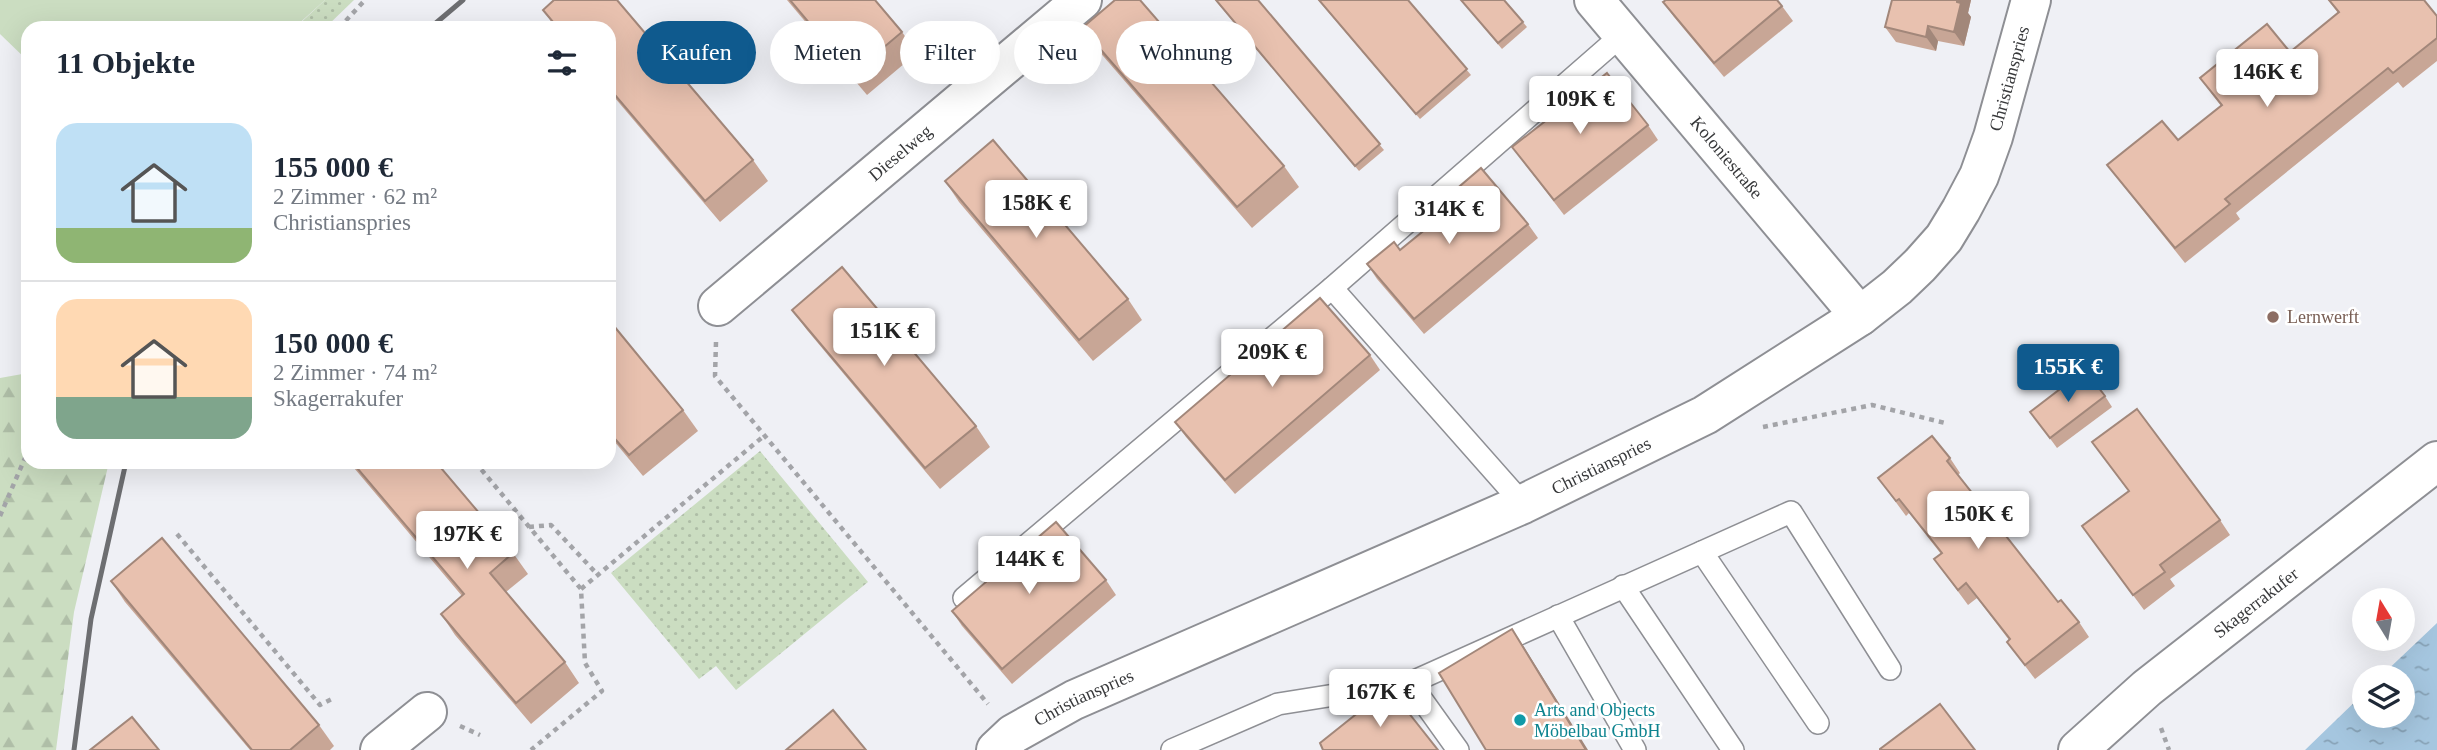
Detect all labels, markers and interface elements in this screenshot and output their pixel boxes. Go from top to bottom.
chip: Kaufen [637,21,756,84]
chip: Mieten [770,21,886,84]
chip: Filter [900,21,1000,84]
chip: Neu [1014,21,1102,84]
chip: Wohnung [1116,21,1256,84]
street label: Christianspries [1985,24,2033,133]
icon: filters [543,44,581,82]
text: 11 Objekte [56,46,195,79]
pin: 146K € [2210,50,2324,109]
text: 146K € [2232,59,2302,84]
pin: 109K € [1523,76,1637,136]
text: 109K € [1545,86,1615,111]
street label: Koloniestraße [1686,112,1767,203]
street label: Dieselweg [865,121,936,185]
text: 155 000 € [273,150,393,183]
icon: home [112,151,196,235]
pin: 158K € [979,180,1093,240]
text: 2 Zimmer · 62 m² [273,184,437,209]
pin: 314K € [1392,187,1506,246]
text: 158K € [1001,190,1071,215]
text: 314K € [1414,196,1484,221]
text: Christianspries [273,210,411,235]
place label: Lernwerft [2287,307,2359,327]
pin: 151K € [827,308,941,368]
marker: Lernwerft [2265,309,2281,325]
text: 151K € [849,318,919,343]
text: 150 000 € [273,326,393,359]
icon: home [112,327,196,411]
pin: 209K € [1215,330,1329,389]
text: 209K € [1237,339,1307,364]
pin: 155K € [2011,344,2125,404]
text: 155K € [2033,354,2103,379]
text: 2 Zimmer · 74 m² [273,360,437,385]
text: Skagerrakufer [273,386,403,411]
street label: Christianspries [1548,433,1654,499]
pin: 150K € [1921,491,2035,551]
text: 150K € [1943,501,2013,526]
pin: 197K € [410,512,524,571]
text: 197K € [432,521,502,546]
pin: 144K € [972,536,1086,596]
text: 144K € [994,546,1064,571]
street label: Skagerrakufer [2210,563,2302,642]
north arrow [2352,588,2415,651]
map controls [2352,588,2415,728]
street label: Christianspries [1030,665,1137,730]
button: layers [2352,665,2415,728]
pin: 167K € [1323,670,1437,729]
text: 167K € [1345,679,1415,704]
place label: Arts and Objects Möbelbau GmbH [1534,700,1660,741]
marker: Arts and Objects Möbelbau GmbH [1512,712,1528,728]

